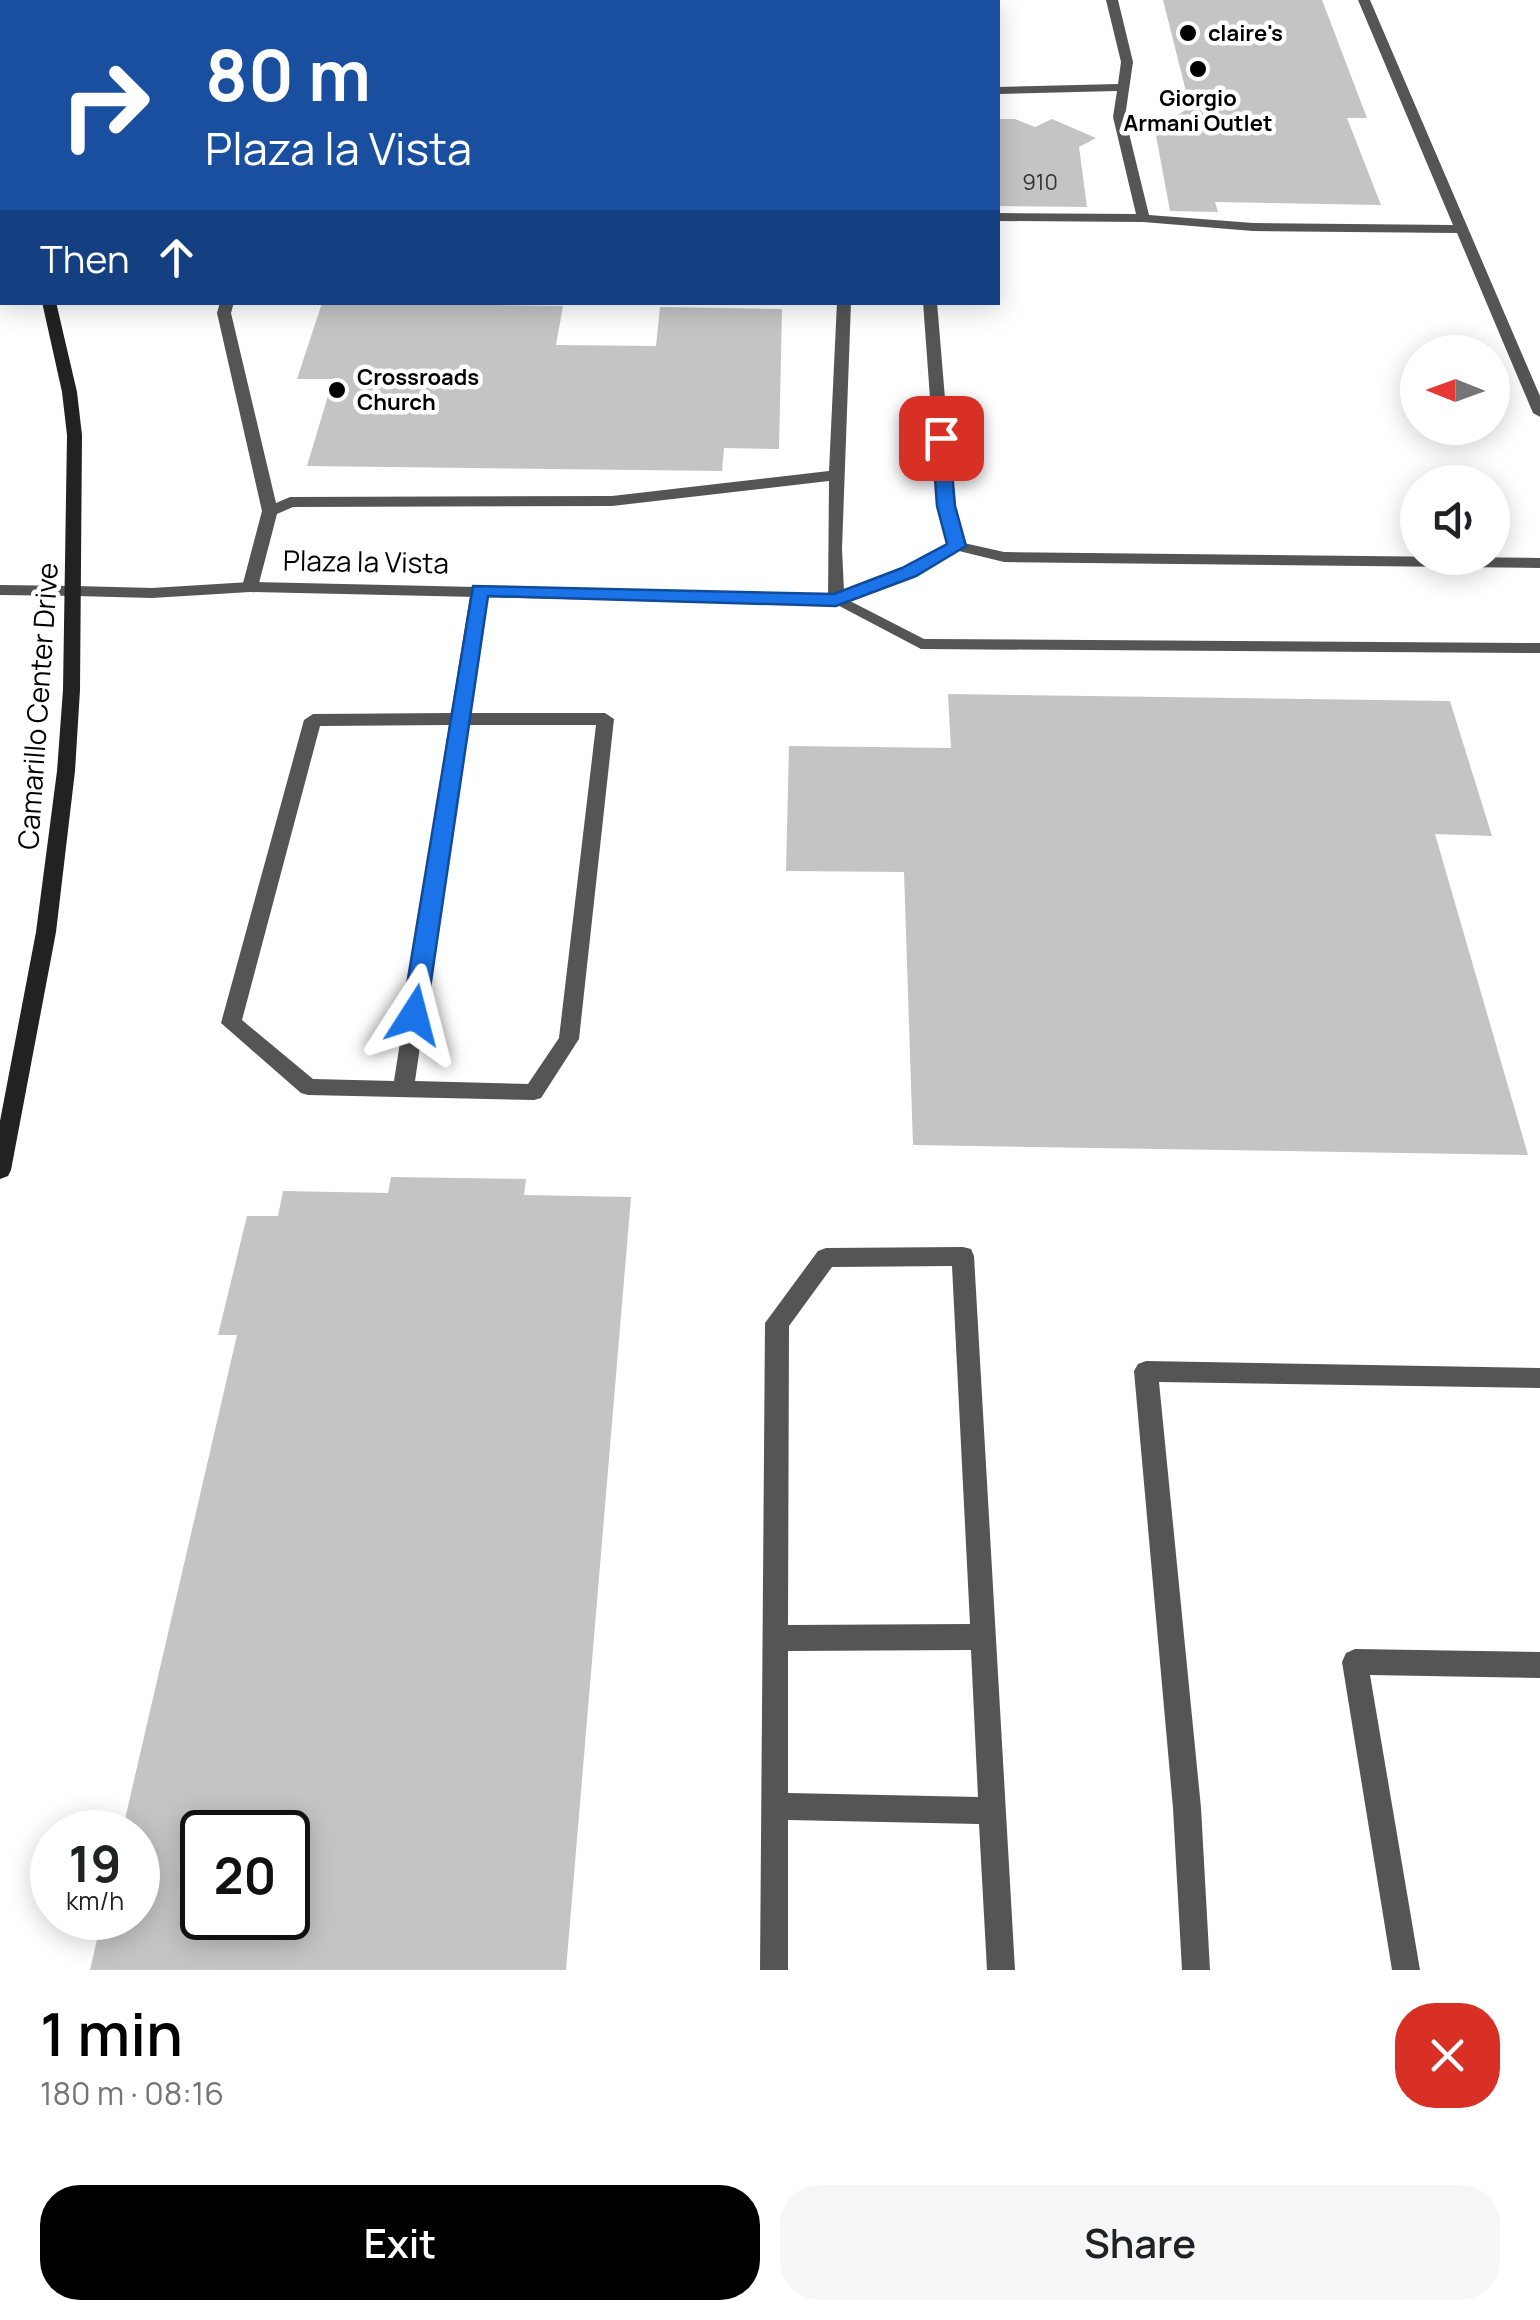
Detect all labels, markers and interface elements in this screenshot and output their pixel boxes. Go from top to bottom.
place label: claire's [1208,18,1283,48]
marker: claire's [1177,22,1199,44]
text: 80 m [205,26,371,122]
icon: right [40,40,170,170]
marker: Giorgio Armani Outlet [1187,58,1209,80]
place label: Giorgio Armani Outlet [1123,83,1273,138]
text: Plaza la Vista [205,117,472,179]
house number: 910 [1022,167,1058,197]
icon: ahead [149,230,204,285]
text: Then [40,232,129,284]
north arrow [1400,335,1510,445]
map controls [1400,335,1510,575]
place label: Crossroads Church [357,362,479,417]
marker: Crossroads Church [326,379,348,401]
pin [899,396,984,481]
icon: arrive [914,411,969,466]
button: sound [1400,465,1510,575]
street label: Plaza la Vista [283,541,449,581]
street label: Camarillo Center Drive [8,561,66,851]
position arrow [362,963,466,1067]
speed limit sign: 20 [180,1810,310,1940]
text: 19 [69,1829,121,1897]
text: km/h [66,1883,124,1918]
text: 1 min [40,1992,183,2074]
button: close [1395,2003,1500,2108]
text: 180 m · 08:16 [40,2071,224,2115]
button: Exit [40,2185,760,2300]
button: Share [780,2185,1500,2300]

